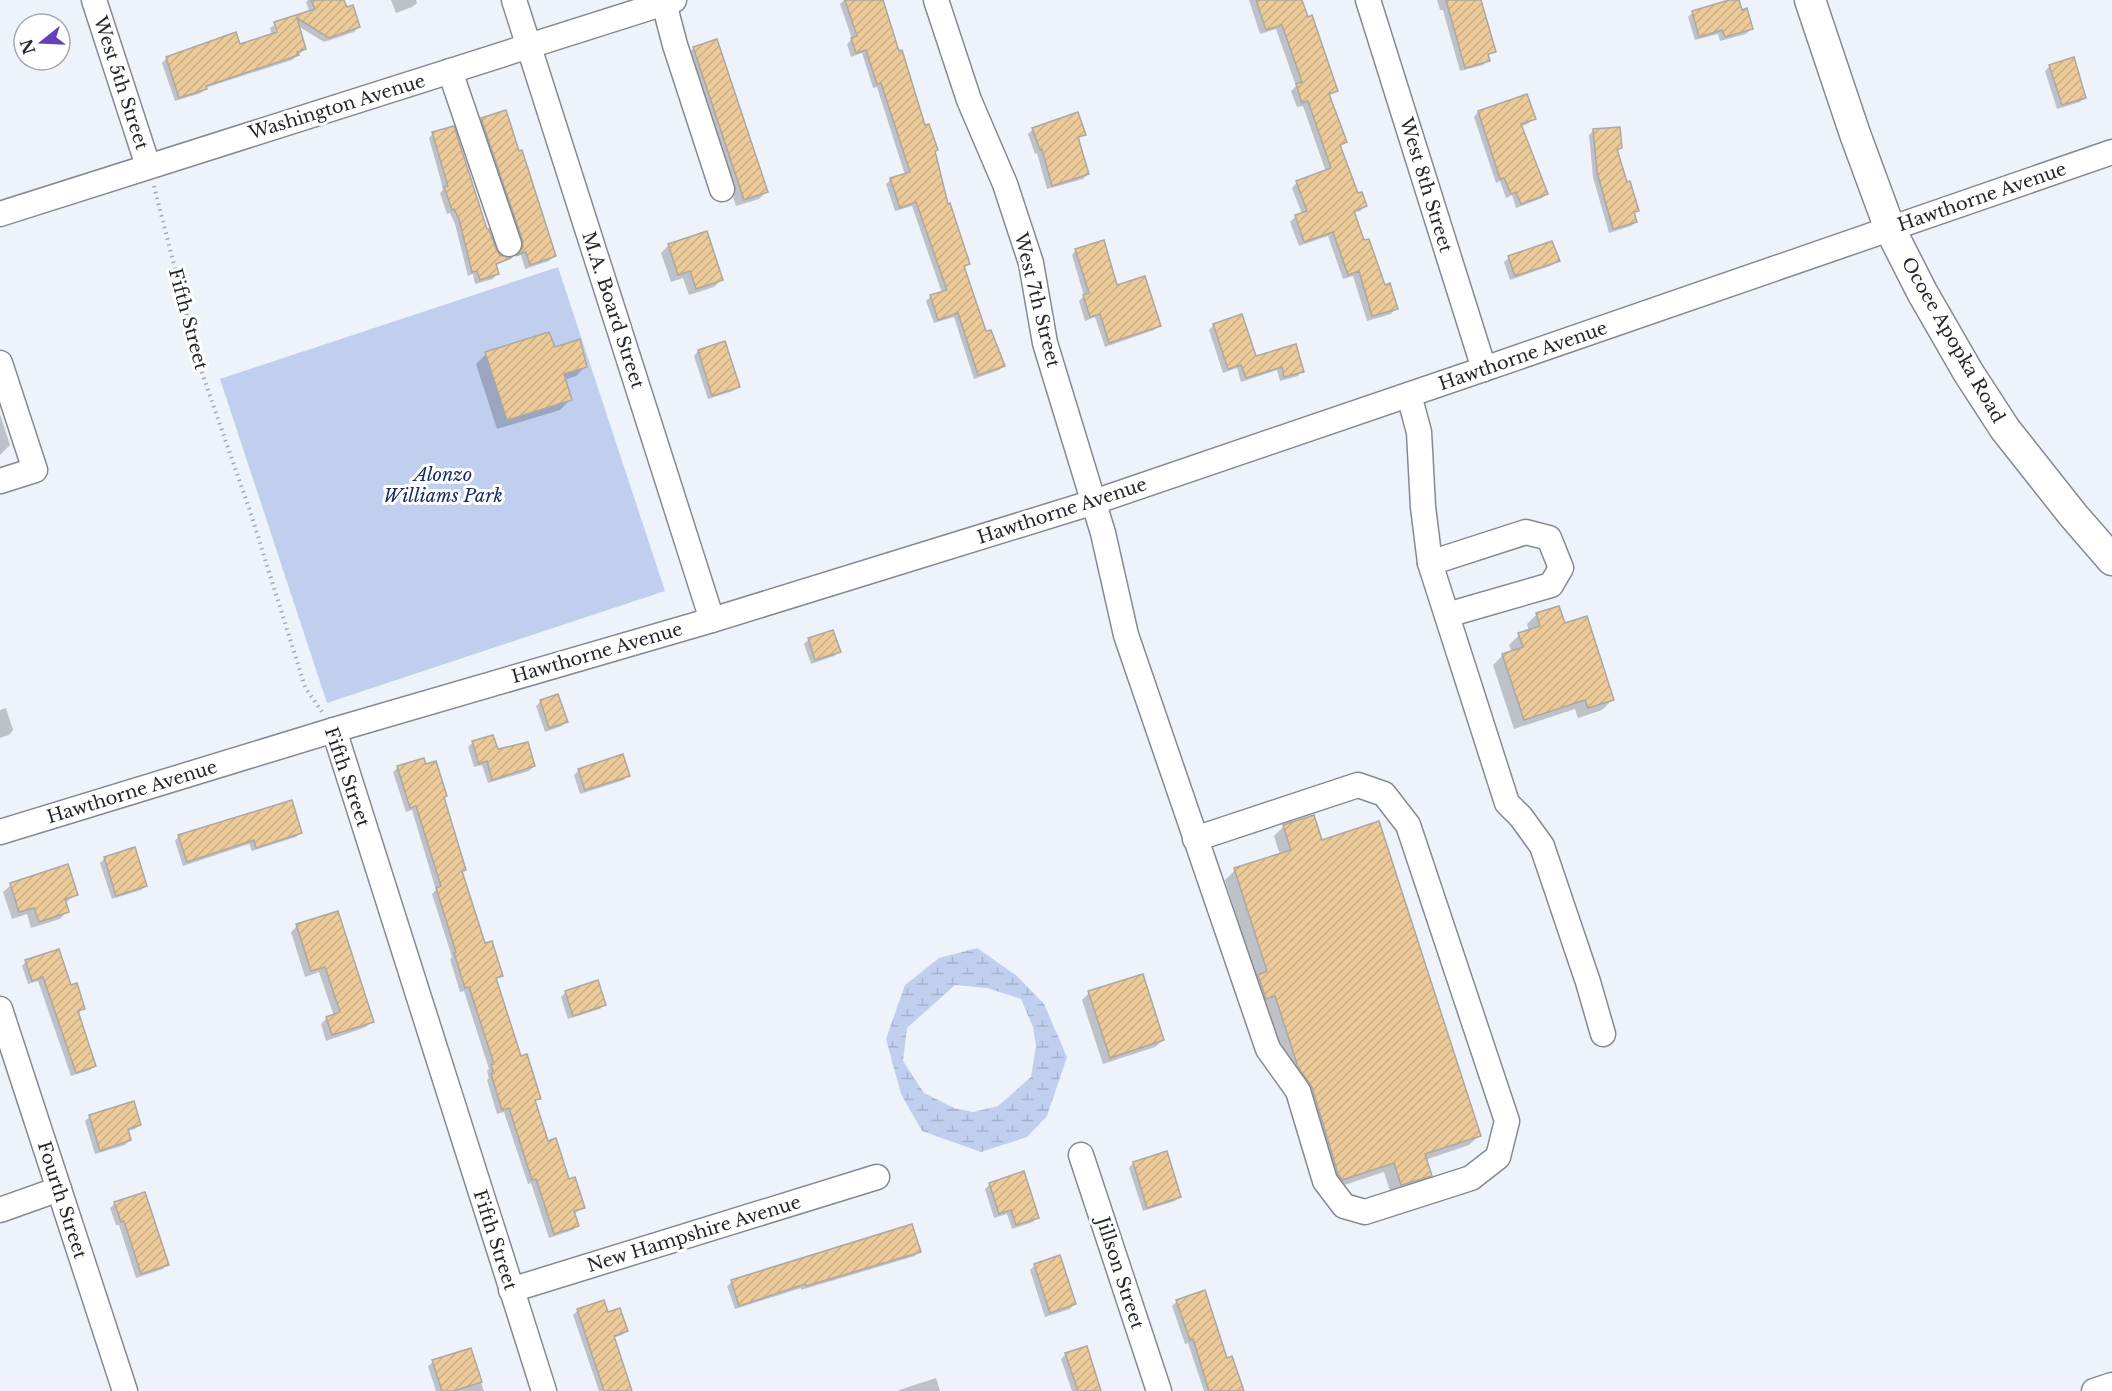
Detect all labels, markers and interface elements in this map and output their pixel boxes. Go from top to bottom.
north arrow [12,12,72,72]
street label: West 5th Street [89,13,153,153]
text: N [16,36,40,57]
street label: Washington Avenue [245,70,428,145]
street label: West 8th Street [1395,114,1457,255]
street label: Hawthorne Avenue [1895,158,2069,236]
street label: M.A. Board Street [577,229,649,391]
street label: West 7th Street [1009,230,1064,370]
street label: Ocoee Apopka Road [1897,253,2009,427]
street label: Fifth Street [164,266,212,372]
street label: Hawthorne Avenue [1436,317,1610,395]
park label: Alonzo Williams Park [383,464,503,507]
street label: Hawthorne Avenue [974,473,1150,549]
street label: Hawthorne Avenue [509,618,685,688]
street label: Fifth Street [320,724,374,830]
street label: Hawthorne Avenue [44,756,220,828]
street label: Fourth Street [33,1138,91,1262]
street label: Fifth Street [468,1187,522,1293]
street label: New Hampshire Avenue [584,1191,804,1277]
street label: Jillson Street [1091,1212,1149,1332]

